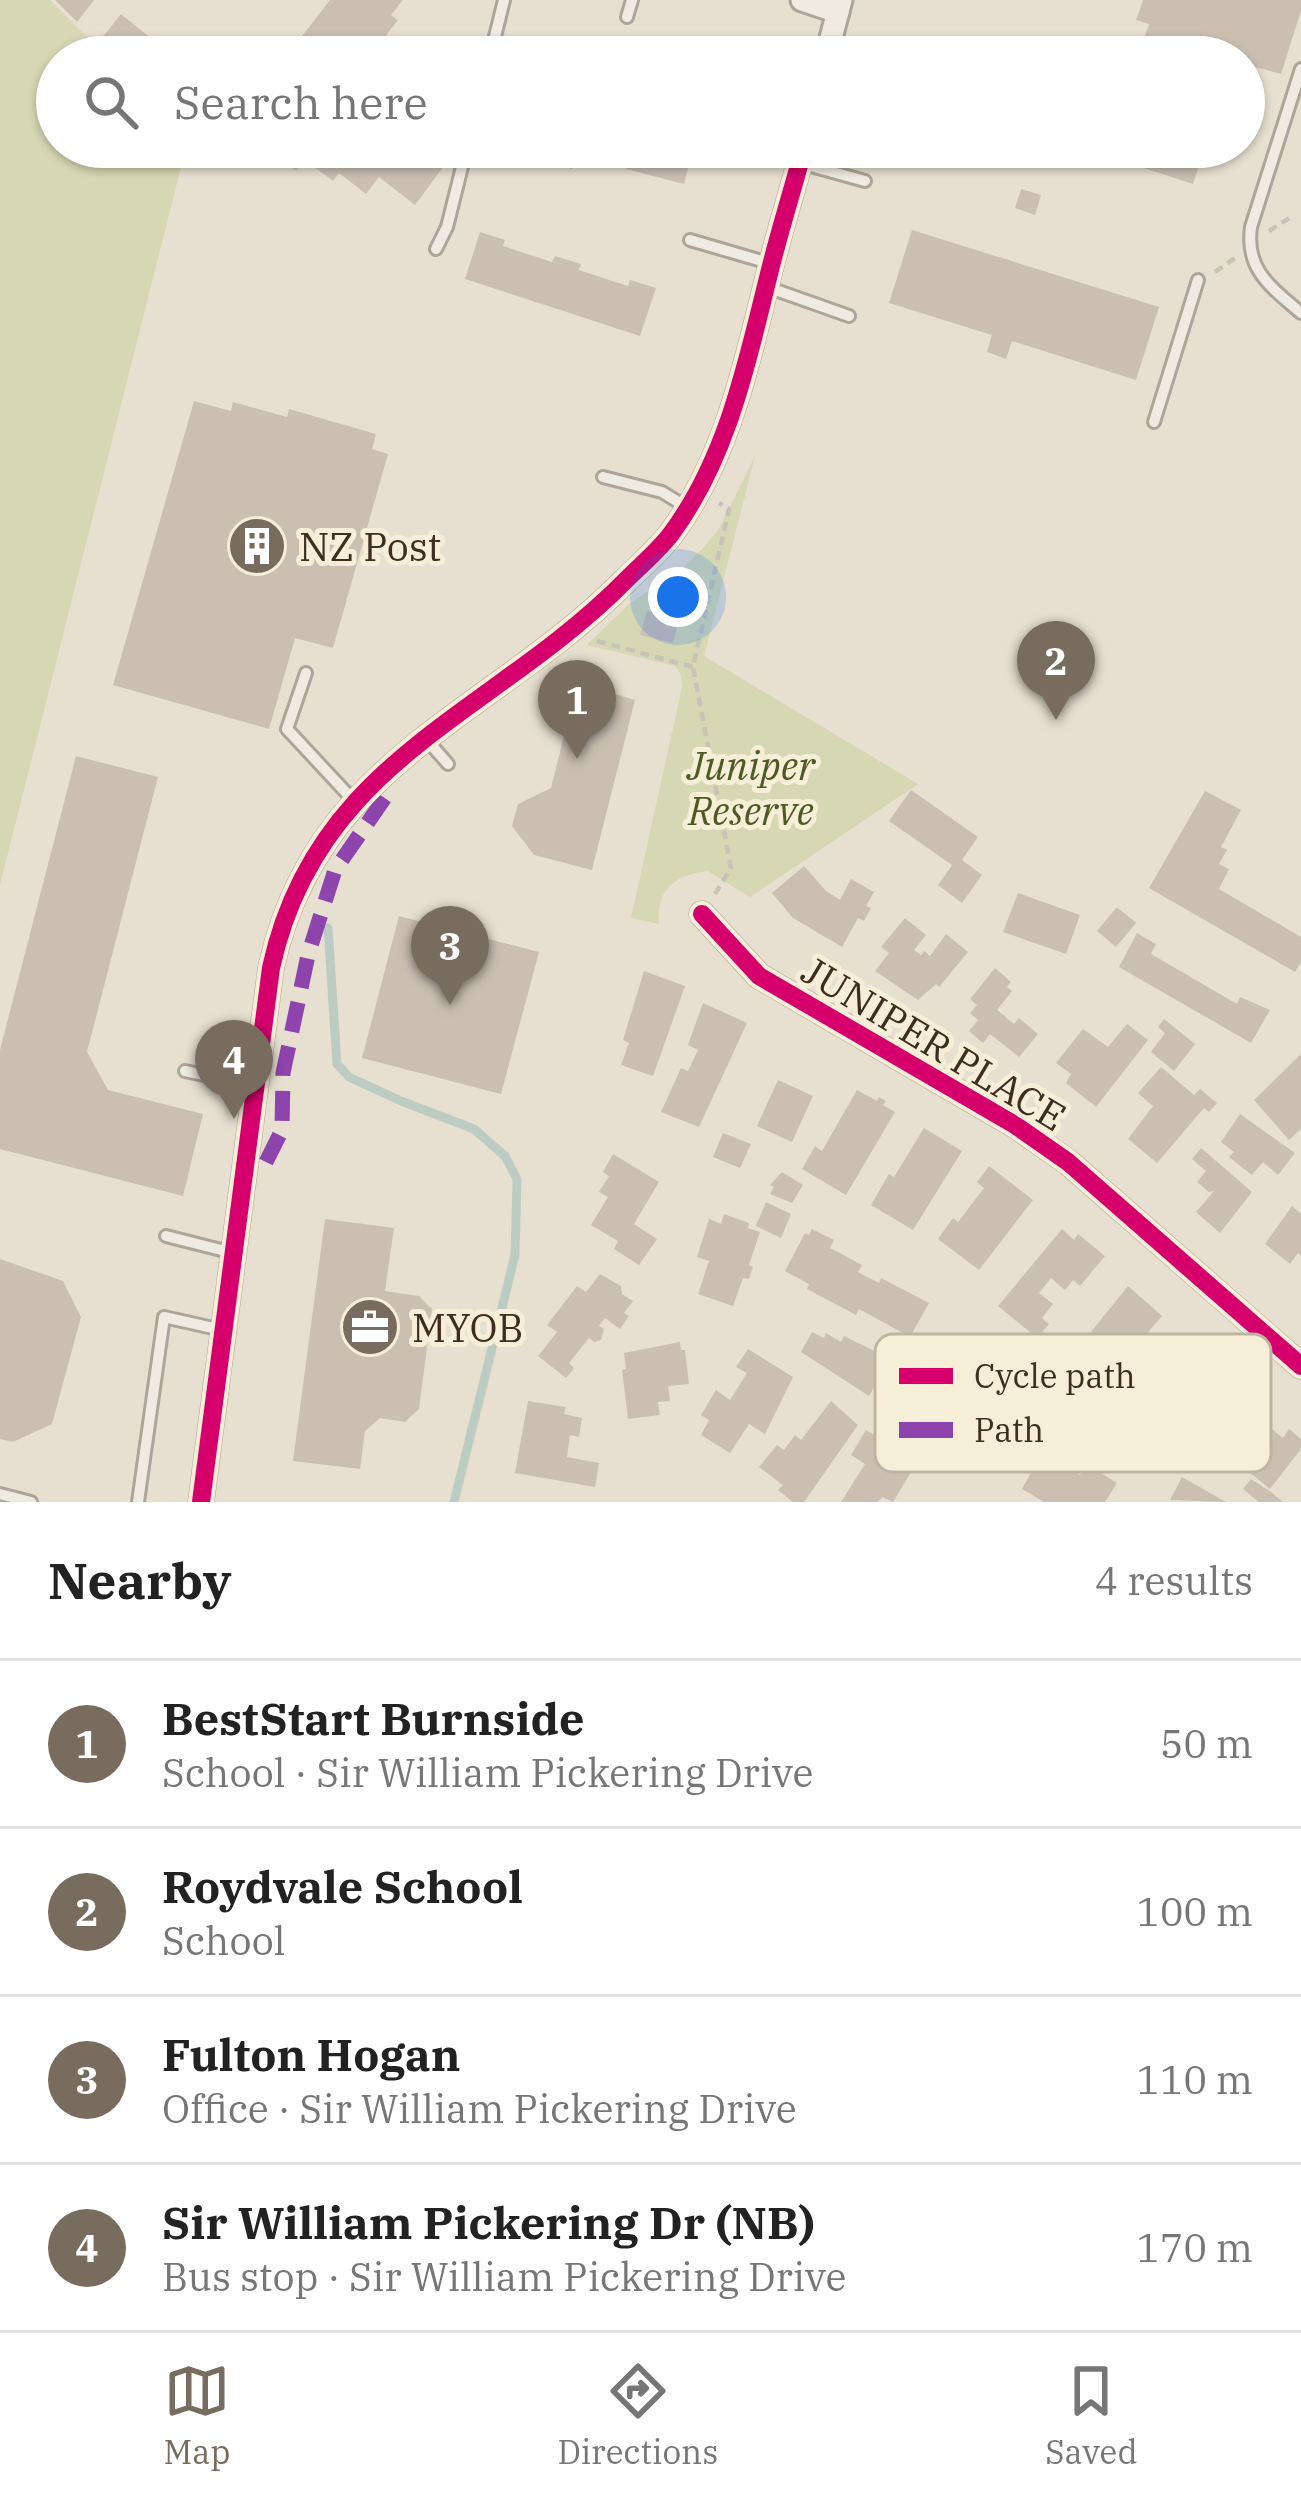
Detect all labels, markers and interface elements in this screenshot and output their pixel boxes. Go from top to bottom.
search box [36,36,1265,168]
icon: search [78,69,144,135]
text: Search here [174,73,428,131]
building icon: NZ Post [226,515,288,577]
place label: NZ Post [299,521,441,572]
your location [648,567,708,627]
pin: 2 [1017,621,1095,720]
pin: 1 [538,660,616,759]
park label: Juniper Reserve [686,740,816,836]
pin: 3 [411,906,489,1005]
street label: JUNIPER PLACE [793,944,1075,1142]
pin: 4 [195,1020,273,1119]
office icon: MYOB [339,1296,401,1358]
place label: MYOB [412,1302,524,1353]
legend [875,1334,1271,1472]
text: Cycle path [974,1354,1135,1397]
text: Path [974,1408,1044,1451]
text: Nearby [48,1547,232,1613]
text: 4 results [1095,1555,1253,1606]
text: BestStart Burnside [162,1689,584,1747]
text: 1 [75,1718,99,1769]
text: 50 m [1160,1718,1253,1769]
text: School · Sir William Pickering Drive [162,1747,813,1798]
text: Roydvale School [162,1857,523,1915]
text: 2 [75,1886,99,1937]
text: 100 m [1137,1886,1253,1937]
text: School [162,1915,285,1966]
text: Fulton Hogan [162,2025,461,2083]
text: 3 [75,2054,99,2105]
text: 110 m [1137,2054,1253,2105]
text: Office · Sir William Pickering Drive [162,2083,797,2134]
text: Sir William Pickering Dr (NB) [162,2193,815,2251]
text: 4 [75,2222,99,2273]
text: 170 m [1137,2222,1253,2273]
text: Bus stop · Sir William Pickering Drive [162,2251,846,2302]
tab: Map [163,2358,230,2473]
tab: Directions [557,2358,718,2473]
tab: Saved [1045,2358,1138,2473]

